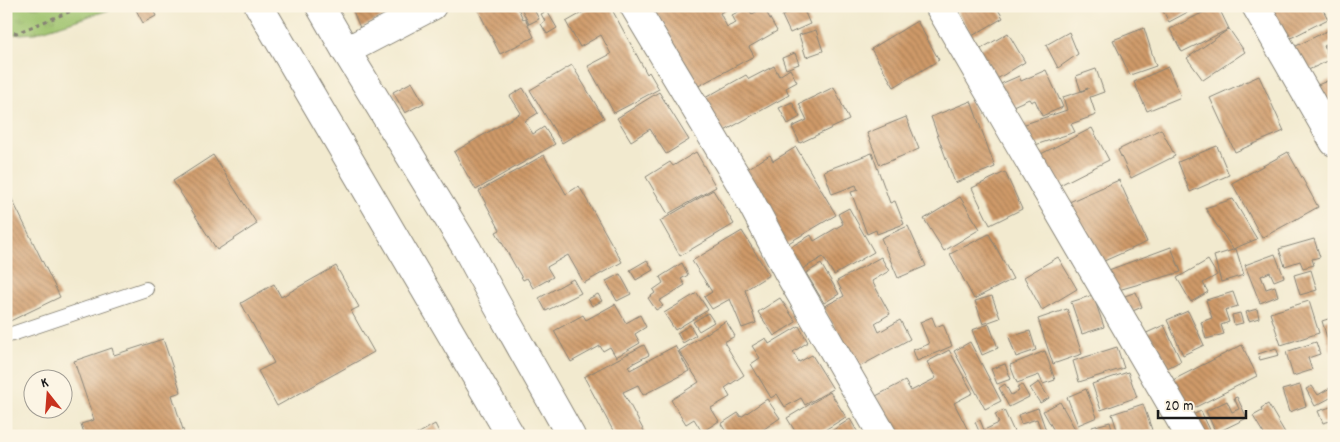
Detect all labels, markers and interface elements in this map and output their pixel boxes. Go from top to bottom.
north arrow [22,370,72,420]
text: K [39,373,51,394]
scale bar [1158,387,1245,419]
text: 20 m [1165,396,1193,418]

